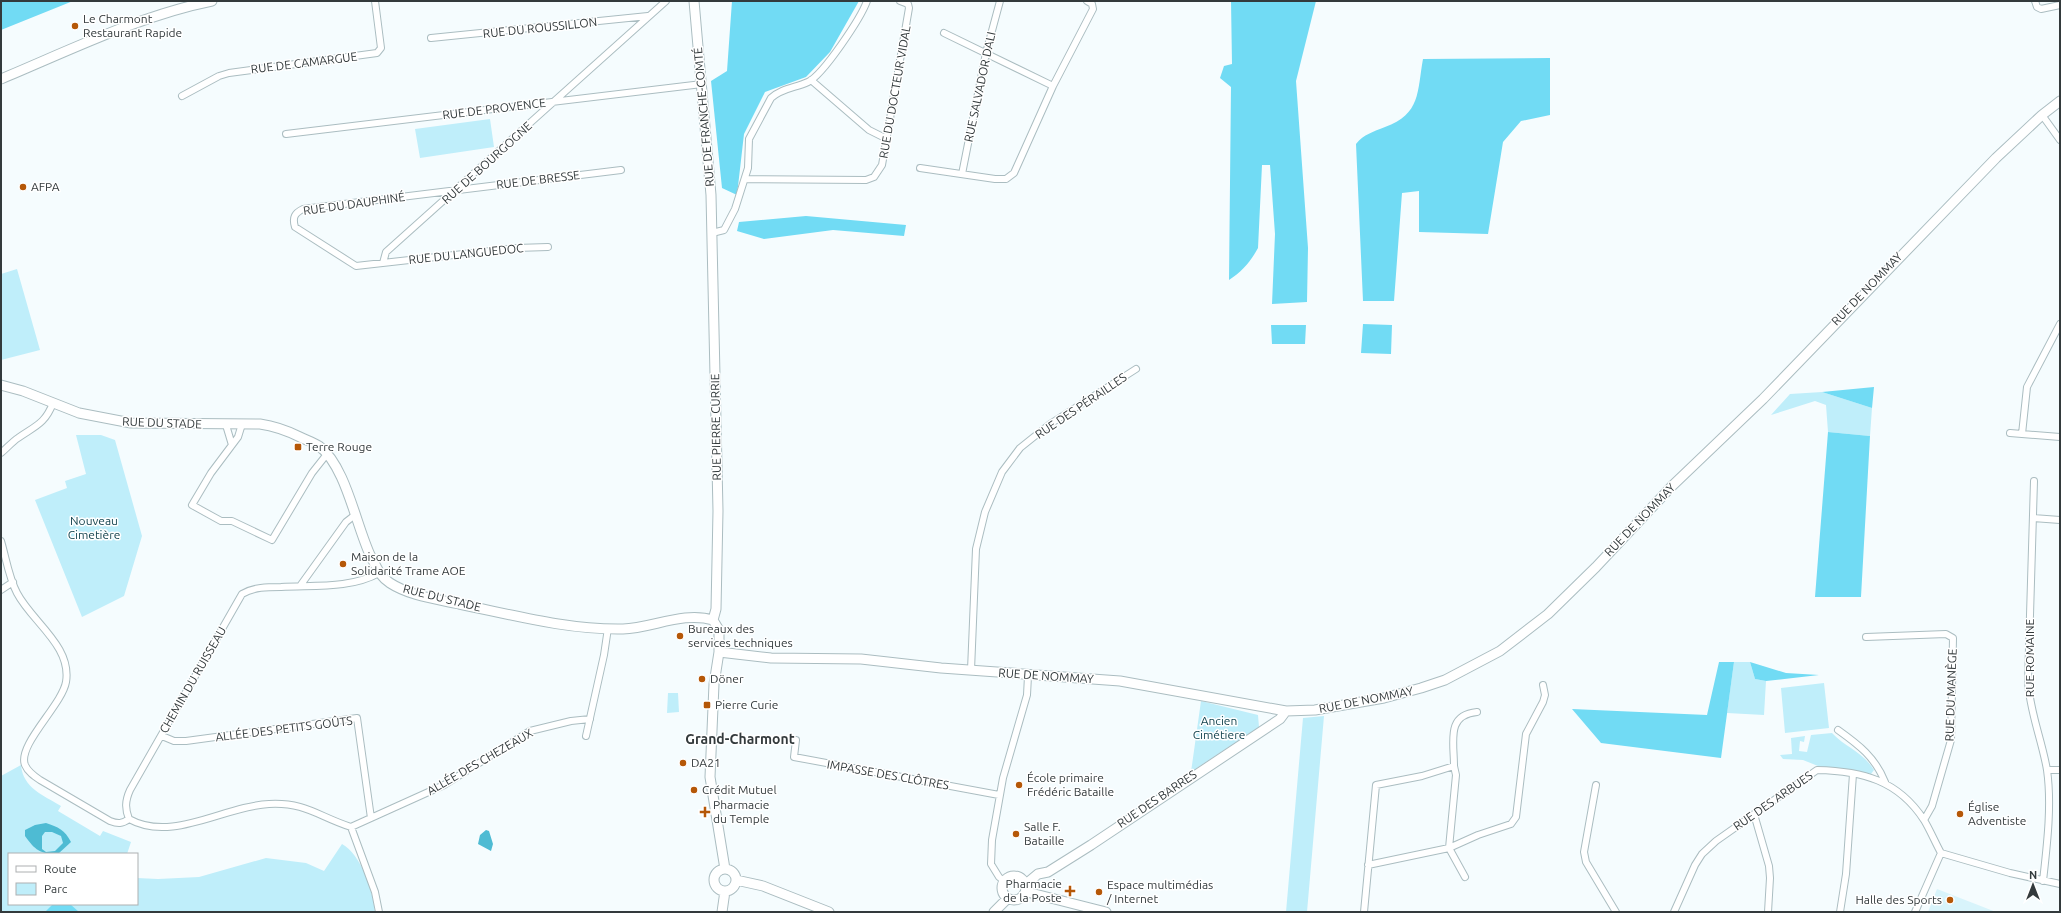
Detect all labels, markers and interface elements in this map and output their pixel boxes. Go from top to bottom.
place label: Le Charmont Restaurant Rapide [83,12,182,39]
street label: RUE DU ROUSSILLON [482,15,598,40]
marker: Le Charmont Restaurant Rapide [70,21,80,31]
street label: RUE DU DOCTEUR VIDAL [876,25,913,159]
street label: RUE SALVADOR DALI [961,31,998,143]
street label: RUE DE FRANCHE-COMTÉ [691,47,716,187]
street label: RUE DE CAMARGUE [250,49,358,75]
street label: RUE DE PROVENCE [442,96,547,121]
street label: RUE DE BOURGOGNE [439,119,534,206]
street label: RUE DE BRESSE [495,168,581,191]
place label: AFPA [31,180,60,193]
marker: AFPA [18,182,28,192]
street label: RUE DU DAUPHINÉ [302,190,406,217]
street label: RUE DU LANGUEDOC [408,241,525,266]
street label: RUE DE NOMMAY [1829,250,1905,328]
street label: RUE DES PÉRAILLES [1033,370,1129,441]
street label: RUE PIERRE CURRIE [708,373,723,481]
street label: RUE DU STADE [122,415,202,430]
place label: Terre Rouge [306,440,372,453]
marker: Terre Rouge [293,442,303,452]
street label: RUE DE NOMMAY [1602,481,1678,559]
park label: Nouveau Cimetière [68,514,120,541]
place label: Maison de la Solidarité Trame AOE [351,550,466,577]
marker: Maison de la Solidarité Trame AOE [338,559,348,569]
street label: RUE DU STADE [402,582,483,614]
street label: RUE ROMAINE [2023,618,2036,697]
place label: Bureaux des services techniques [688,622,793,649]
street label: CHEMIN DU RUISSEAU [157,624,228,735]
marker: Bureaux des services techniques [675,631,685,641]
street label: RUE DU MANÈGE [1942,648,1959,741]
street label: RUE DE NOMMAY [998,666,1094,685]
place label: Döner [710,672,744,685]
marker: Döner [697,674,707,684]
street label: RUE DE NOMMAY [1318,684,1414,715]
place label: Pierre Curie [715,698,778,711]
marker: Pierre Curie [702,700,712,710]
street label: ALLÉE DES PETITS GOÛTS [215,714,353,743]
park label: Ancien Cimétiere [1193,714,1245,741]
street label: ALLÉE DES CHEZEAUX [425,726,535,797]
district label: Grand-Charmont [685,731,795,747]
place label: DA21 [691,756,721,769]
street label: IMPASSE DES CLÔTRES [826,757,950,792]
marker: DA21 [678,758,688,768]
street label: RUE DES BARRES [1115,767,1199,830]
street label: RUE DES ARBUES [1731,768,1815,833]
place label: École primaire Frédéric Bataille [1027,771,1114,798]
marker: École primaire Frédéric Bataille [1014,780,1024,790]
place label: Crédit Mutuel [702,783,777,796]
marker: Crédit Mutuel [689,785,699,795]
place label: Pharmacie du Temple [713,798,770,825]
place label: Église Adventiste [1968,800,2026,827]
marker: Pharmacie du Temple [700,807,710,817]
marker: Église Adventiste [1955,809,1965,819]
place label: Salle F. Bataille [1024,820,1064,847]
marker: Salle F. Bataille [1011,829,1021,839]
legend [8,853,138,905]
text: Route [44,862,77,875]
north arrow [2013,865,2053,905]
text: N [2029,869,2037,881]
place label: Pharmacie de la Poste [1003,877,1062,904]
place label: Espace multimédias / Internet [1106,878,1213,905]
text: Parc [44,882,68,895]
marker: Pharmacie de la Poste [1065,886,1075,896]
marker: Espace multimédias / Internet [1094,887,1104,897]
place label: Halle des Sports [1855,893,1942,906]
marker: Halle des Sports [1945,895,1955,905]

